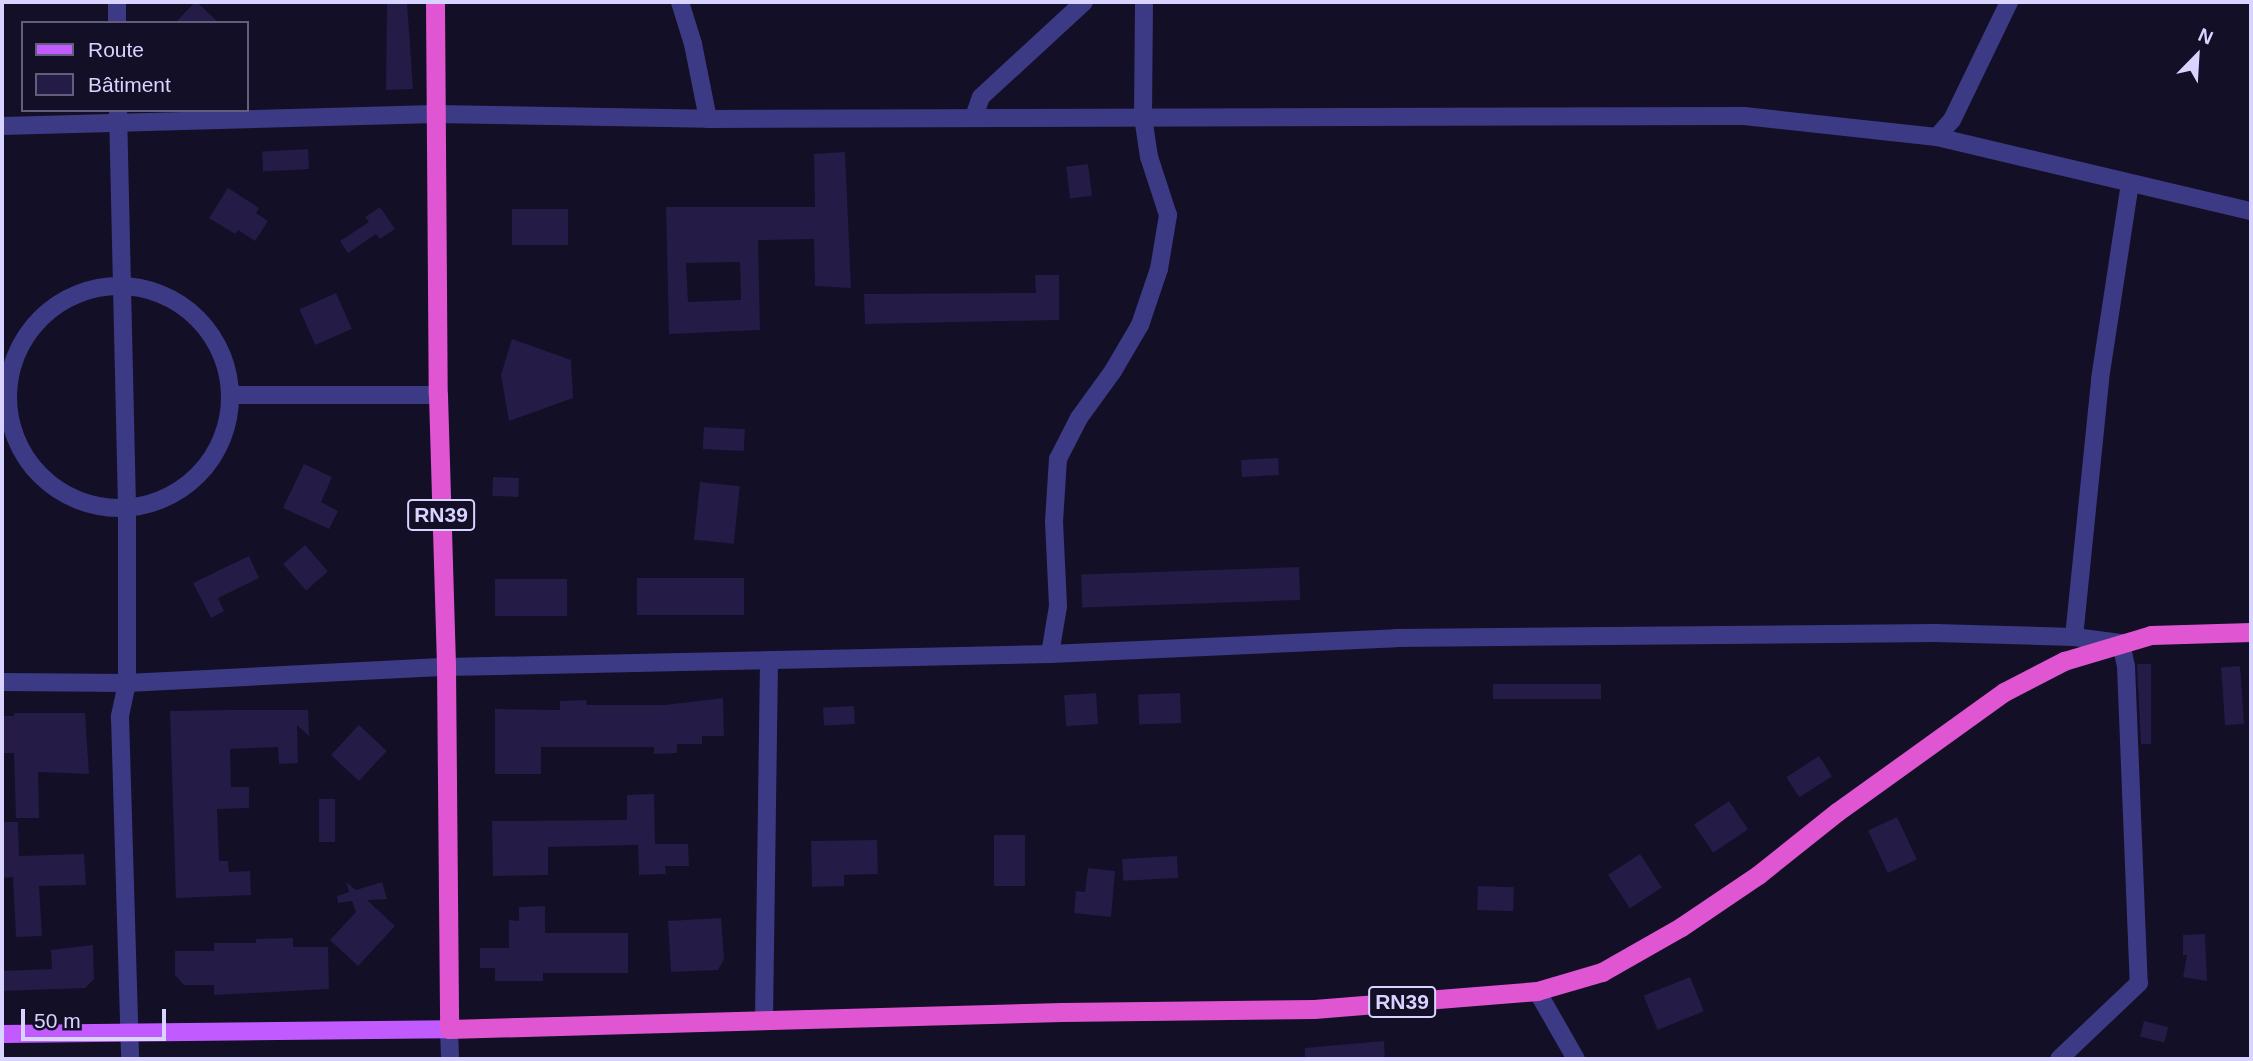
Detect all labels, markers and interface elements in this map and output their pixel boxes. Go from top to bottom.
legend [21,21,248,112]
north arrow [2162,21,2232,91]
text: N [2195,24,2216,49]
text: Route [88,38,144,61]
text: Bâtiment [88,73,171,96]
road number: RN39 [406,498,476,532]
road number: RN39 [1367,984,1437,1020]
scale bar [24,995,170,1038]
text: 50 m [34,1009,81,1032]

